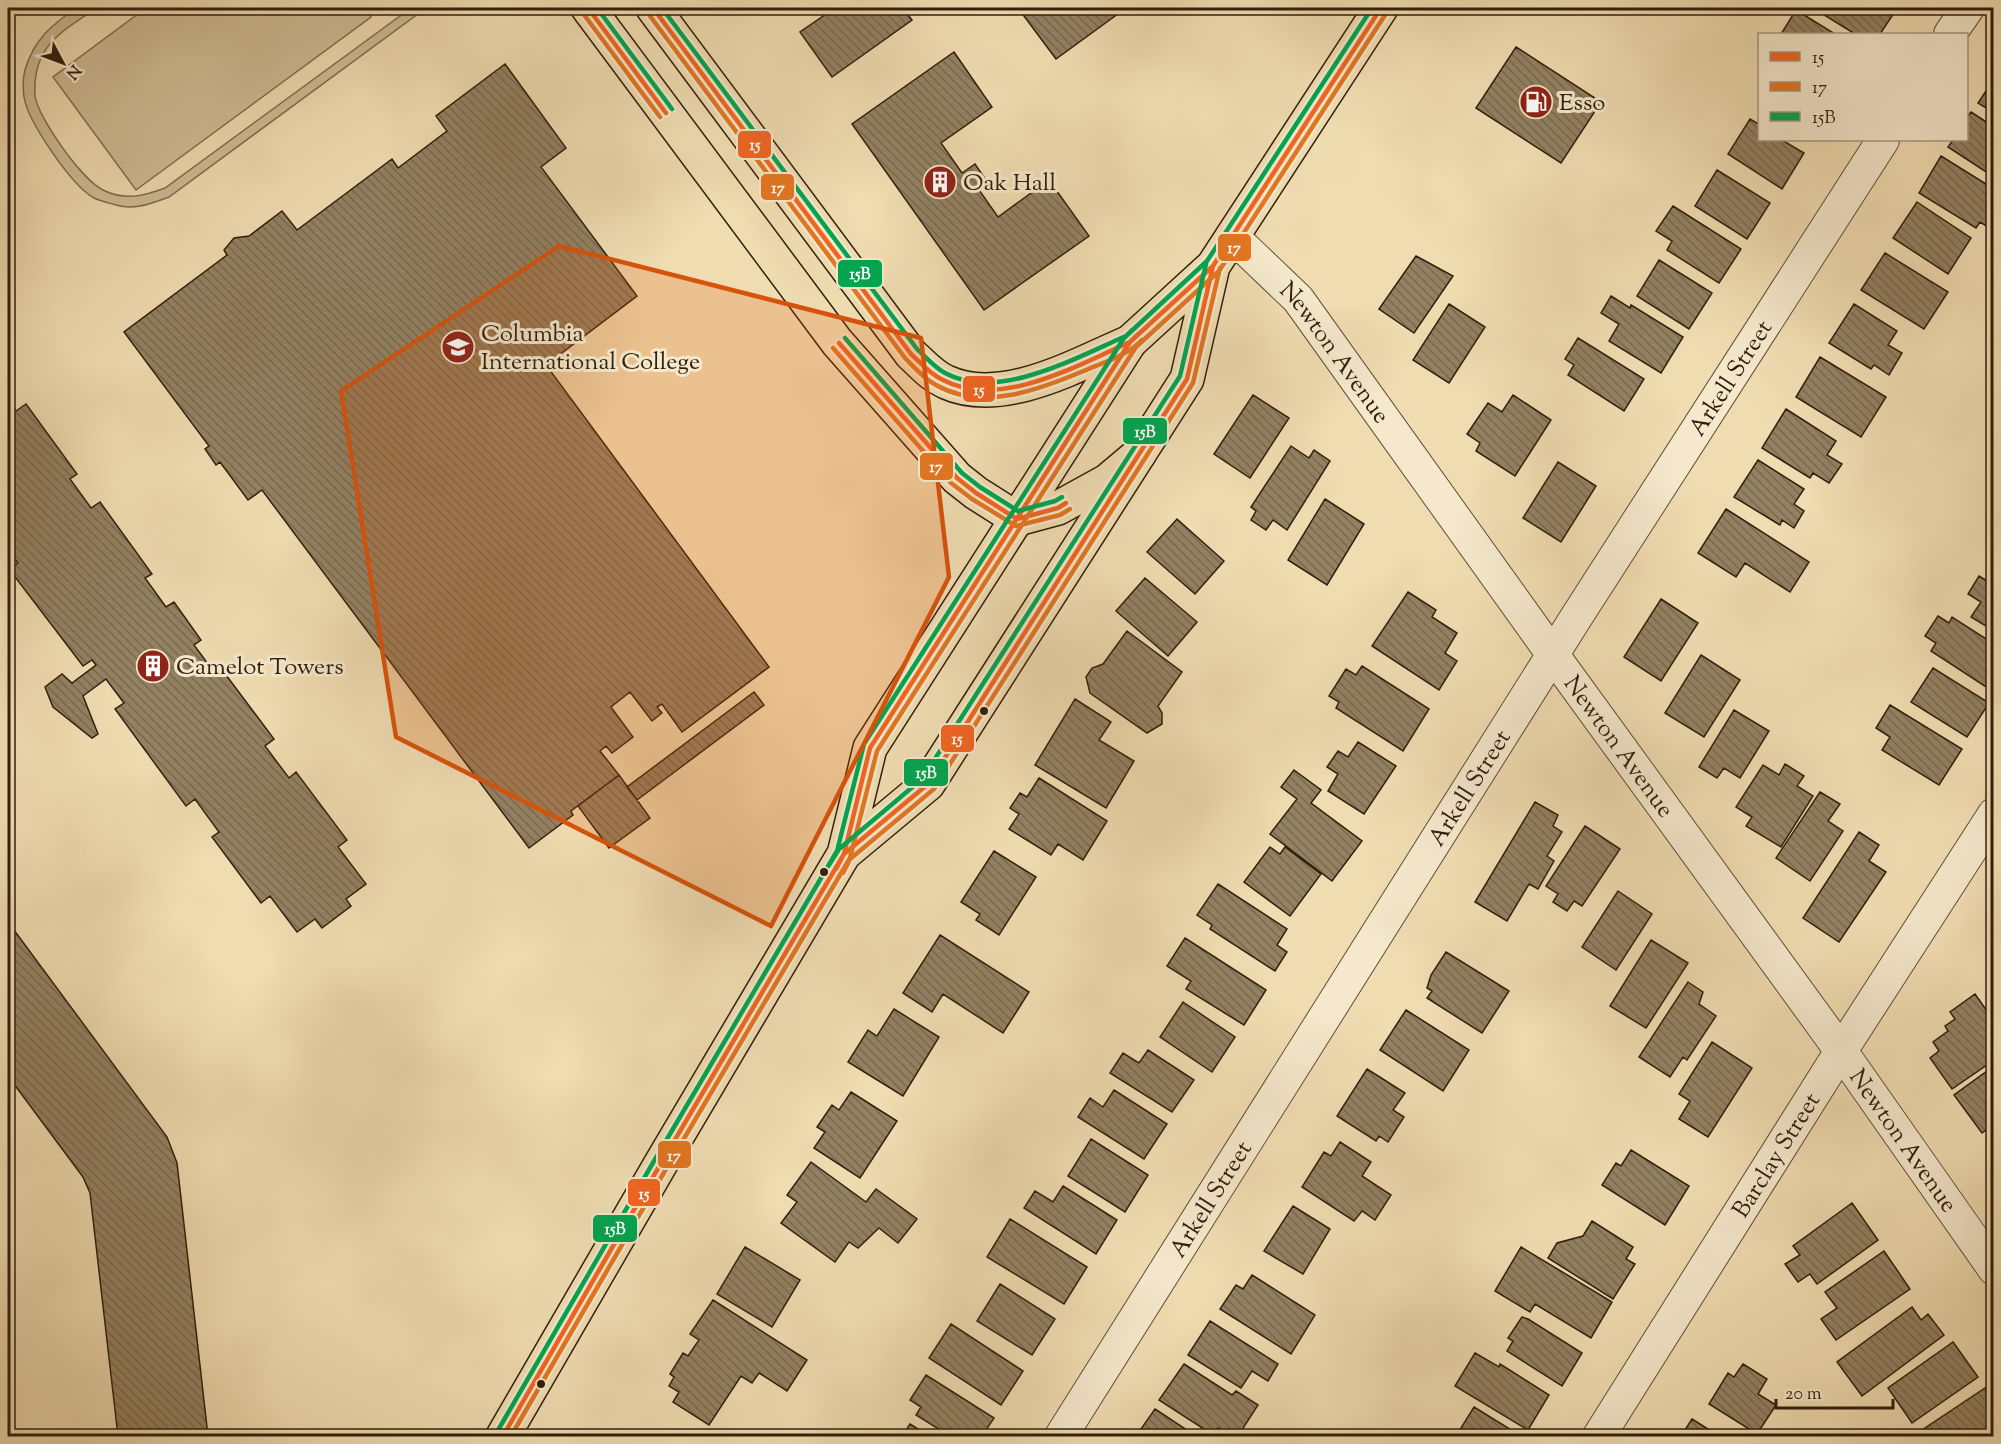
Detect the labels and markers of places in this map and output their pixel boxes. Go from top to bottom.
fuel station icon: Esso [1518,84,1554,120]
place label: Esso [1559,87,1606,121]
building icon: Oak Hall [922,164,958,200]
place label: Oak Hall [963,167,1056,201]
place label: Columbia International College [481,318,700,380]
school or university icon: Columbia International College [440,329,476,365]
building icon: Camelot Towers [135,648,171,684]
place label: Camelot Towers [176,651,344,685]
unlabelled marker [978,705,990,717]
unlabelled marker [818,866,830,878]
unlabelled marker [535,1378,547,1390]

